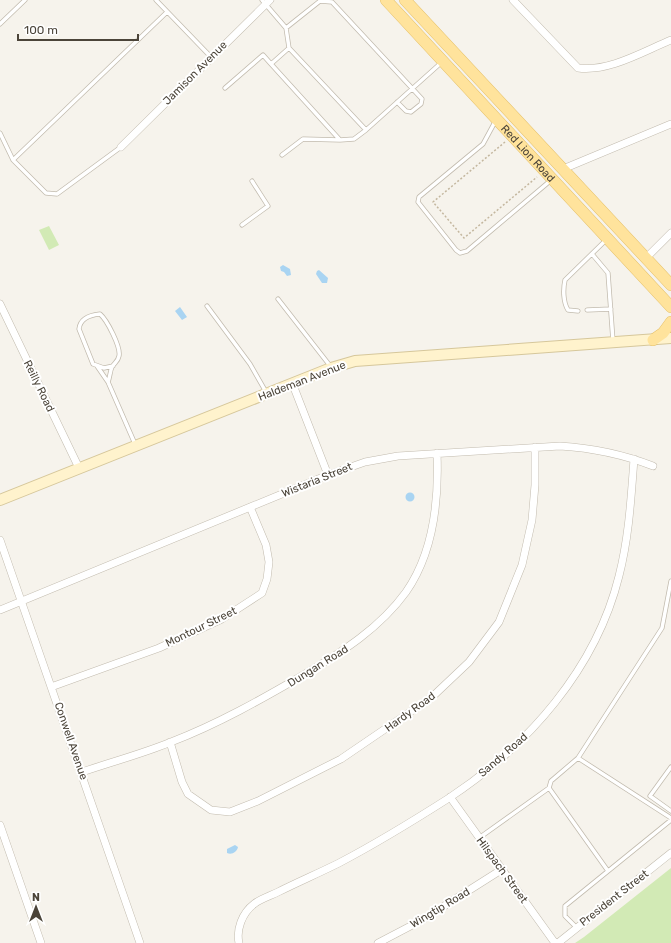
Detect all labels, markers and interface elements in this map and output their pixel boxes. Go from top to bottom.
scale bar [18,16,138,42]
text: 100 m [24,23,58,37]
street label: Jamison Avenue [160,38,230,108]
street label: Red Lion Road [499,122,558,184]
street label: Reilly Road [21,358,57,414]
street label: Haldeman Avenue [256,358,348,404]
street label: Wistaria Street [280,460,355,500]
street label: Montour Street [163,604,239,650]
street label: Dungan Road [285,642,351,690]
street label: Hardy Road [382,689,438,735]
street label: Conwell Avenue [52,700,90,782]
street label: Sandy Road [476,730,530,780]
street label: Hilspach Street [474,834,531,906]
street label: President Street [577,867,652,929]
street label: Wingtip Road [408,885,472,931]
north arrow [16,887,56,927]
text: N [32,891,40,904]

